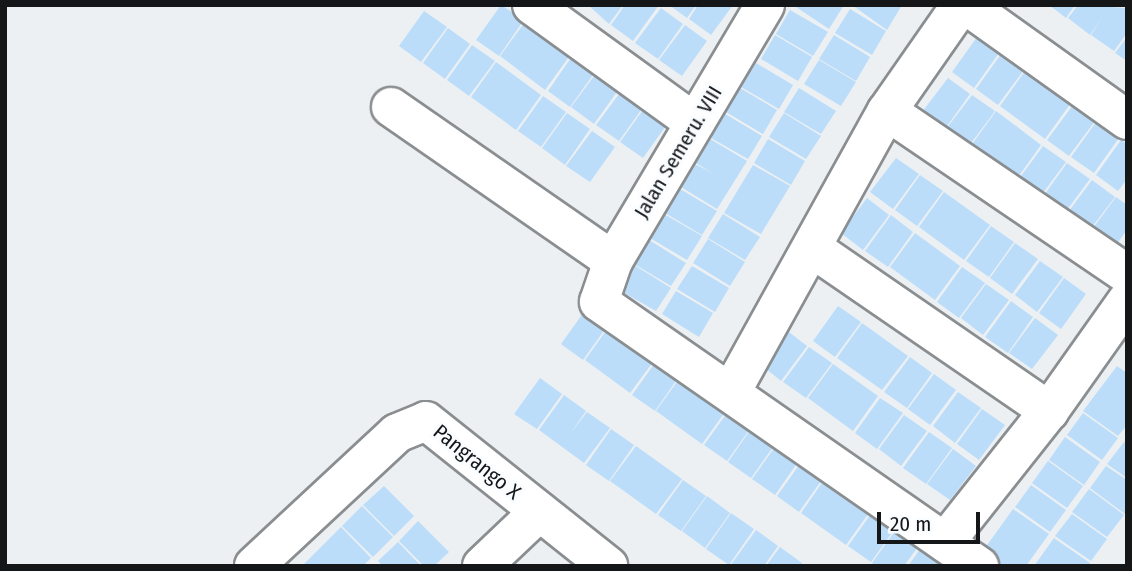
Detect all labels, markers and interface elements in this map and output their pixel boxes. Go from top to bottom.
street label: Jalan Semeru. VIII [629,81,727,223]
street label: Pangrango X [428,419,526,505]
scale bar [880,498,983,542]
text: 20 m [890,511,931,537]

